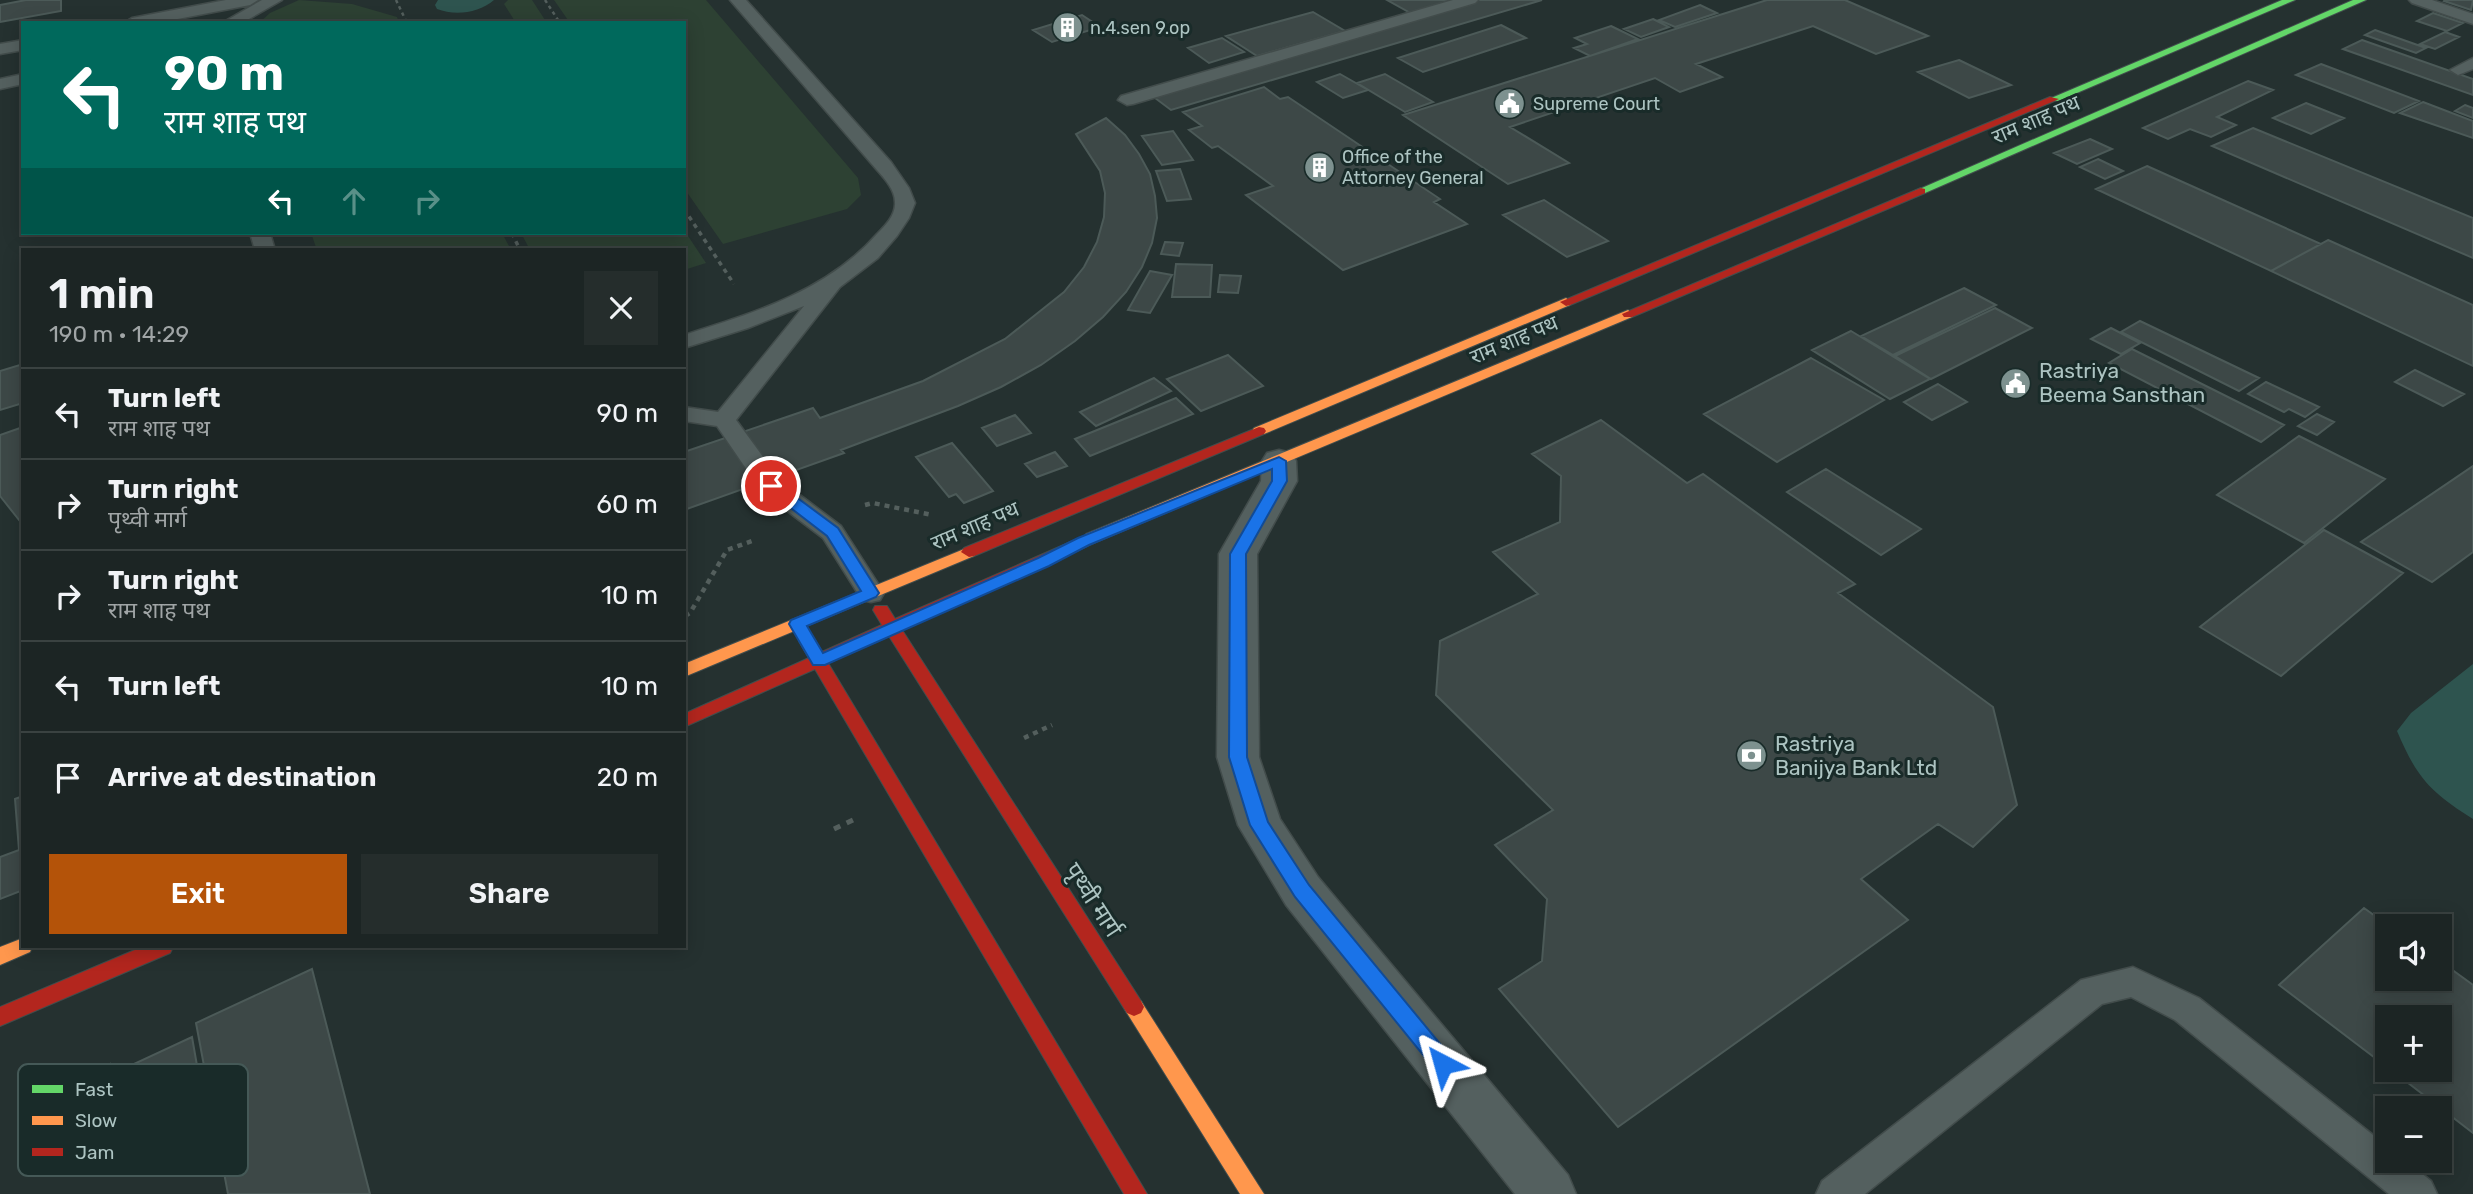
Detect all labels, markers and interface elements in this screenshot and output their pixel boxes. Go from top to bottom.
building icon: n.4.sen 9.op [1050,11,1084,45]
place label: n.4.sen 9.op [1090,17,1190,39]
text: 90 m [164,44,284,102]
icon: left [49,49,140,140]
public building icon: Supreme Court [1493,87,1527,121]
street label: राम शाह पथ [1988,90,2084,149]
place label: Supreme Court [1533,93,1660,115]
text: राम शाह पथ [164,103,306,141]
place label: Office of the Attorney General [1342,146,1484,189]
building icon: Office of the Attorney General [1302,150,1336,184]
icon: left [262,182,300,220]
icon: ahead [335,182,373,220]
icon: right [408,182,446,220]
text: 1 min [49,269,155,319]
button: close [584,271,658,345]
street label: राम शाह पथ [1466,310,1562,369]
text: 190 m · 14:29 [49,320,189,348]
place label: Rastriya Beema Sansthan [2039,358,2205,407]
public building icon: Rastriya Beema Sansthan [1999,366,2033,400]
text: Turn left [108,383,220,414]
icon: left [49,395,87,433]
text: 90 m [597,398,658,429]
text: राम शाह पथ [108,414,210,442]
pin [741,456,801,516]
icon: arrive [752,467,790,505]
text: Turn right [108,474,238,505]
icon: right [49,486,87,524]
text: 60 m [596,489,658,520]
street label: राम शाह पथ [927,496,1023,555]
text: पृथ्वी मार्ग [108,505,187,533]
text: Turn right [108,565,238,596]
icon: right [49,577,87,615]
text: 10 m [601,580,658,611]
text: राम शाह पथ [108,596,210,624]
icon: left [49,668,87,706]
text: Turn left [108,671,220,702]
text: 10 m [601,671,658,702]
place label: Rastriya Banijya Bank Ltd [1775,731,1937,780]
bank icon: Rastriya Banijya Bank Ltd [1735,739,1769,773]
icon: arrive [49,759,87,797]
text: Arrive at destination [108,762,376,793]
text: 20 m [597,762,658,793]
button: Exit [49,854,347,934]
button: Share [361,854,658,934]
street label: पृथ्वी मार्ग [1058,858,1128,944]
map controls [2375,914,2452,1173]
button: sound [2375,914,2452,991]
button: + [2375,1005,2452,1082]
position arrow [1406,1027,1480,1101]
legend [18,1064,248,1176]
text: Fast [75,1078,114,1101]
button: − [2375,1096,2452,1173]
text: Slow [75,1109,117,1132]
text: Jam [75,1141,114,1164]

